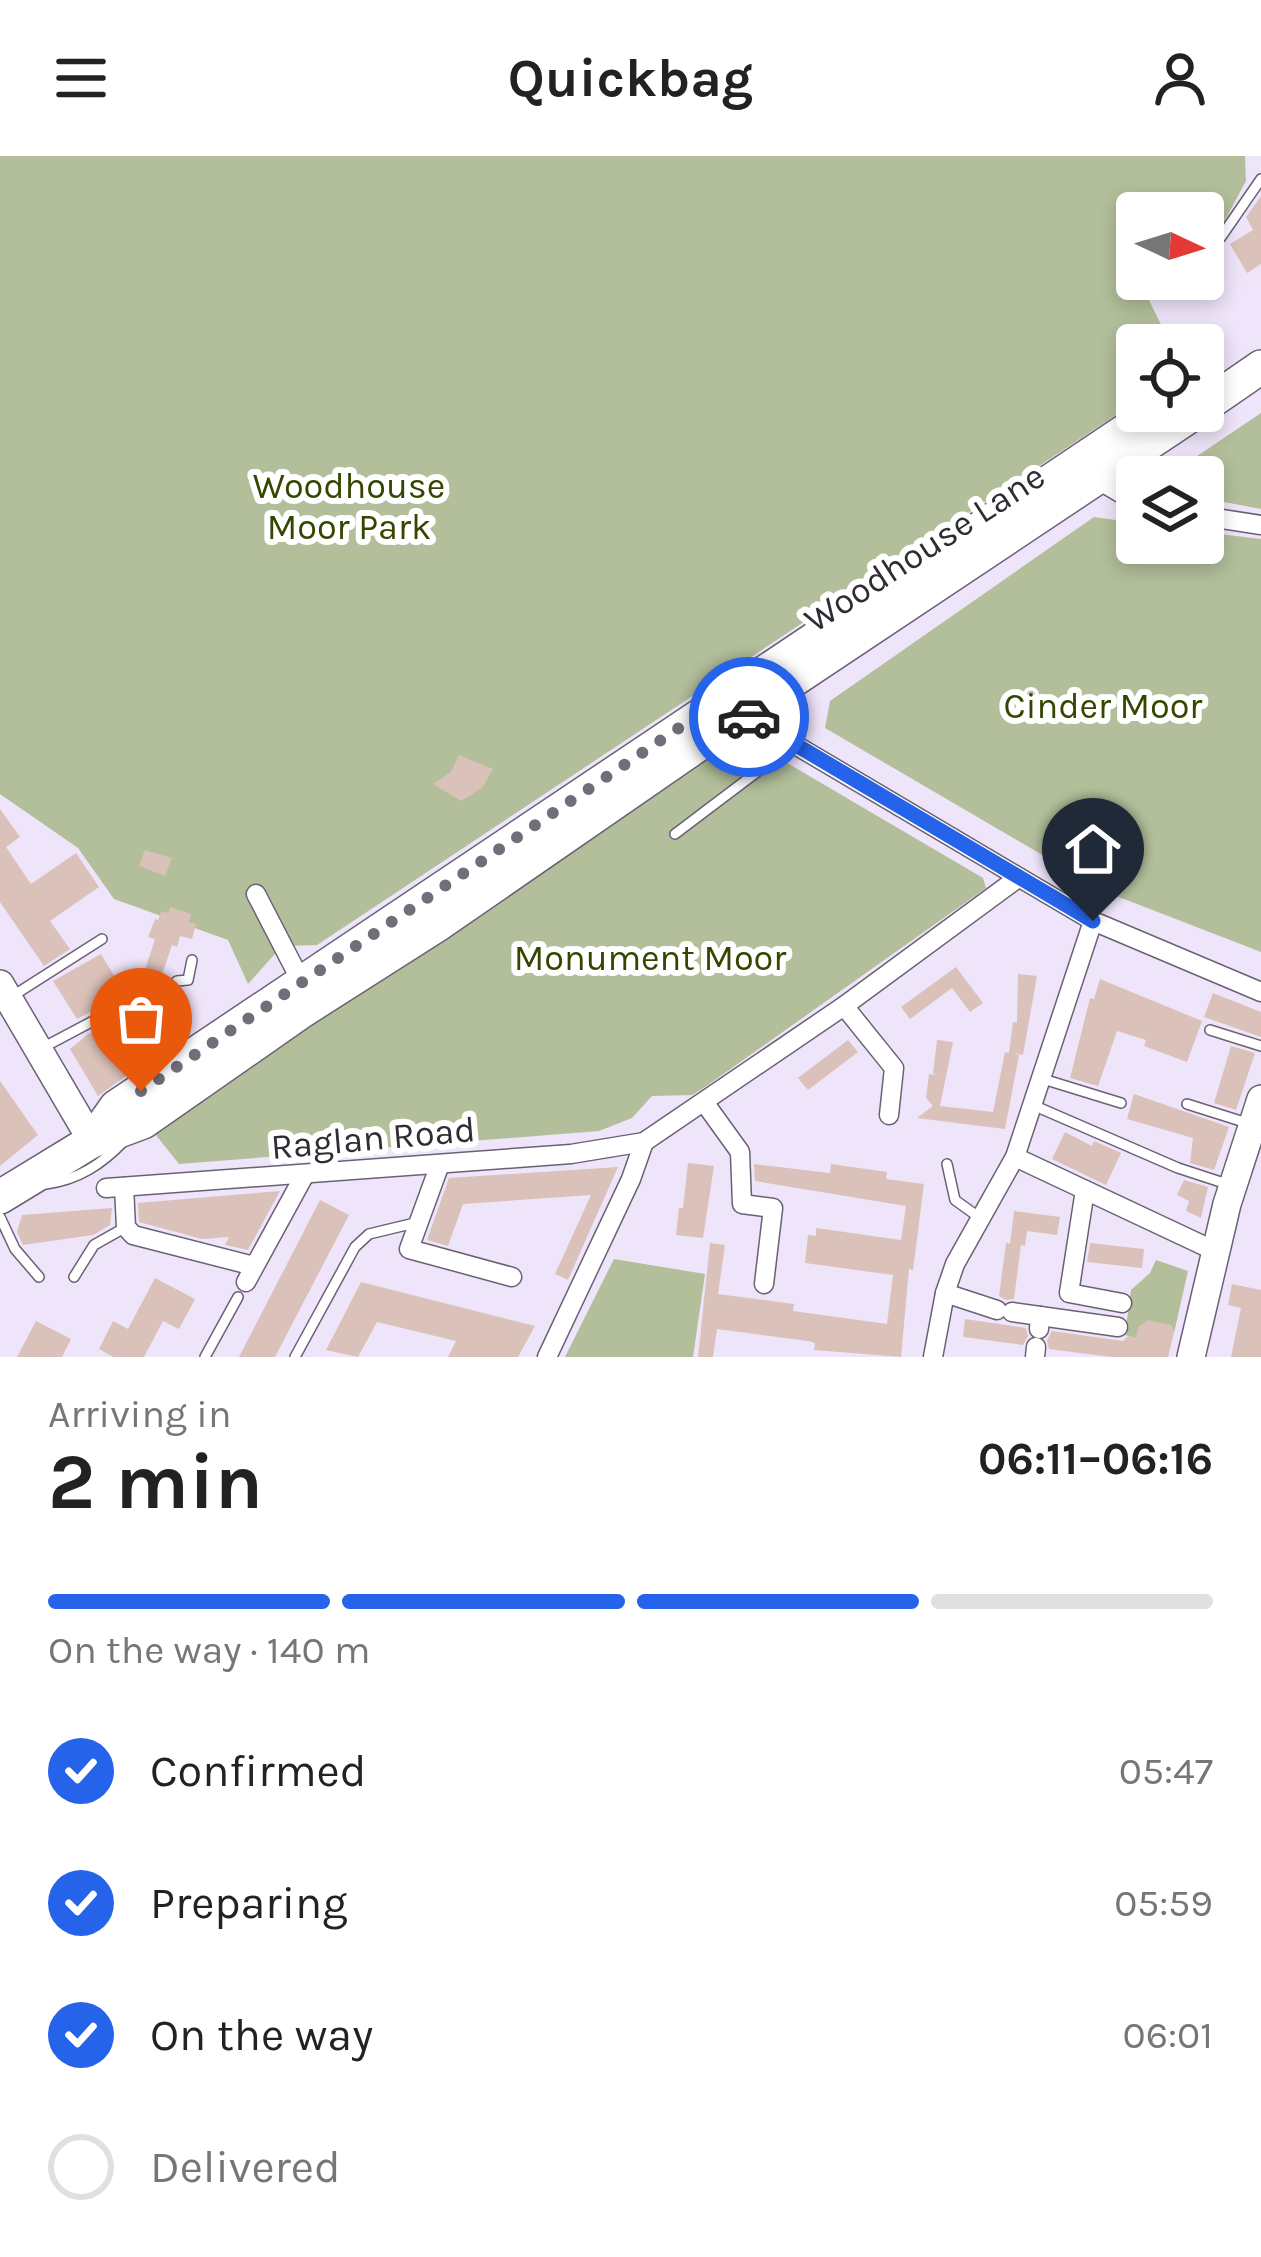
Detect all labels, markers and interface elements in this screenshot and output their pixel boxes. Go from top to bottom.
icon: menu [48,45,114,111]
icon: person [1147,45,1213,111]
text: Quickbag [508,46,753,110]
north arrow [1116,192,1224,300]
map controls [1116,192,1224,564]
button: locate [1116,324,1224,432]
street label: Woodhouse Lane [797,455,1052,641]
button: layers [1116,456,1224,564]
park label: Woodhouse Moor Park [253,465,445,548]
courier [689,657,809,777]
icon: car [716,684,782,750]
park label: Cinder Moor [1004,685,1203,727]
pin [1042,798,1144,921]
icon: home [1060,816,1126,882]
park label: Monument Moor [514,937,787,979]
pin [90,968,192,1091]
icon: bag [108,986,174,1052]
street label: Raglan Road [269,1108,477,1168]
text: Arriving in [48,1391,231,1437]
text: 06:11–06:16 [978,1433,1213,1485]
text: 2 min [48,1436,263,1528]
text: On the way · 140 m [48,1627,370,1673]
icon: check [48,1738,114,1804]
text: Confirmed [150,1745,366,1797]
text: 05:47 [1119,1748,1213,1794]
icon: check [48,1870,114,1936]
text: Preparing [150,1877,348,1929]
text: 05:59 [1114,1880,1213,1926]
icon: check [48,2002,114,2068]
text: On the way [150,2009,373,2061]
text: 06:01 [1123,2012,1213,2058]
text: Delivered [150,2141,341,2193]

